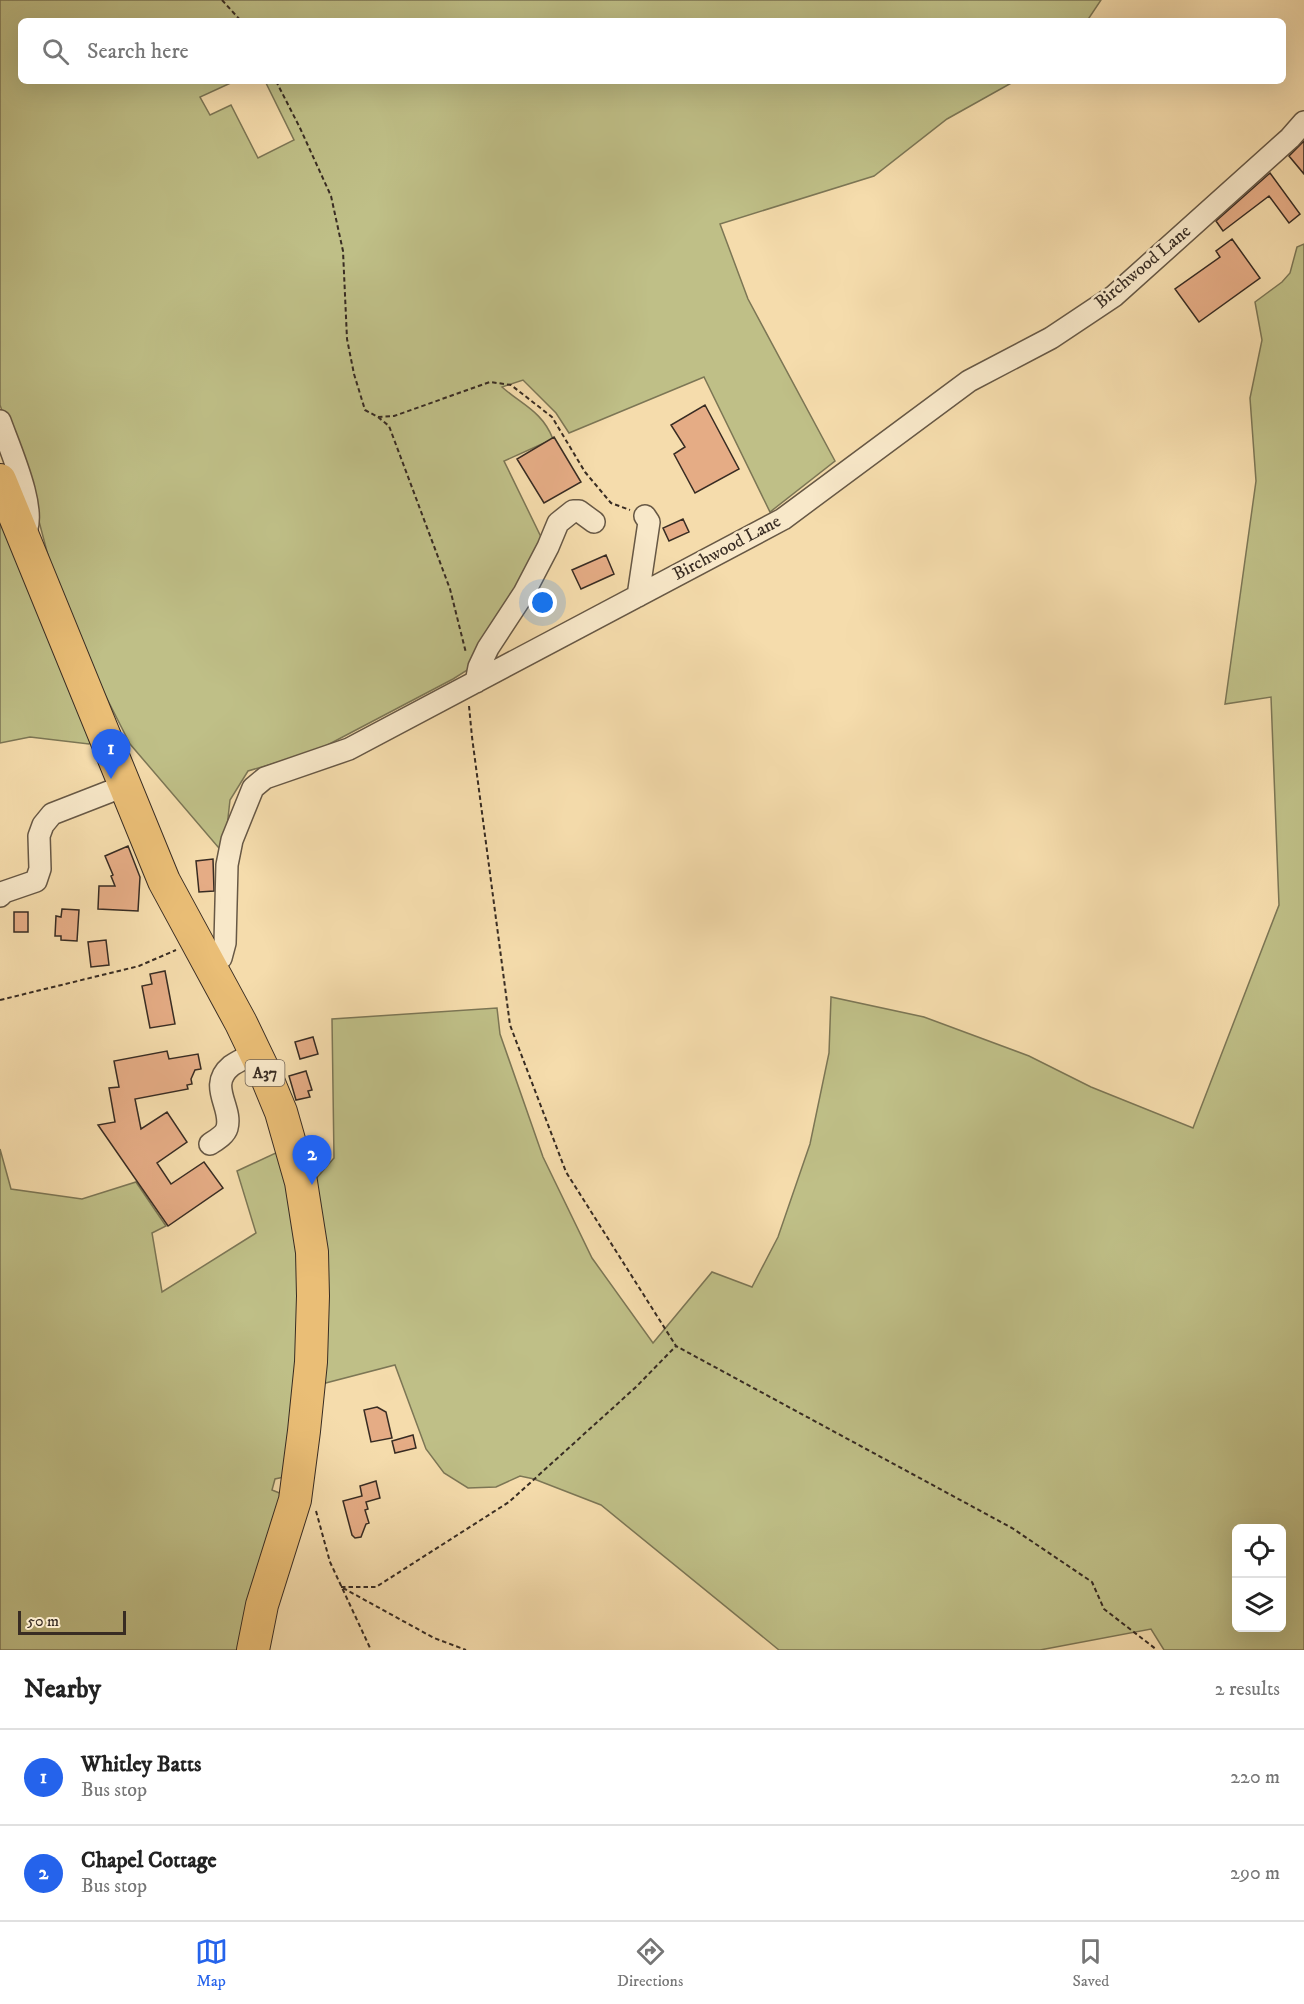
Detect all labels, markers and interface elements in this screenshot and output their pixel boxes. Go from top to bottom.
search box [18,18,1286,84]
icon: search [39,35,72,68]
text: Search here [87,38,189,65]
street label: Birchwood Lane [1090,220,1196,314]
street label: Birchwood Lane [669,510,785,586]
your location [528,588,557,617]
pin: 1 [92,730,130,779]
road number: A37 [246,1060,284,1086]
pin: 2 [292,1136,332,1185]
map controls [1232,1524,1286,1632]
button: locate [1232,1524,1286,1578]
button: layers [1232,1578,1286,1632]
scale bar [18,1608,126,1636]
text: 50 m [27,1611,59,1631]
text: Nearby [24,1673,101,1706]
text: 2 results [1215,1677,1280,1702]
text: Whitley Batts [81,1751,201,1778]
text: 1 [40,1765,47,1790]
text: 220 m [1230,1765,1280,1790]
text: Bus stop [81,1778,147,1803]
text: Chapel Cottage [81,1847,217,1874]
text: 2 [39,1861,48,1886]
text: 290 m [1230,1861,1280,1886]
text: Bus stop [81,1874,147,1899]
tab: Map [195,1935,228,1991]
tab: Directions [617,1935,683,1991]
tab: Saved [1073,1935,1109,1991]

